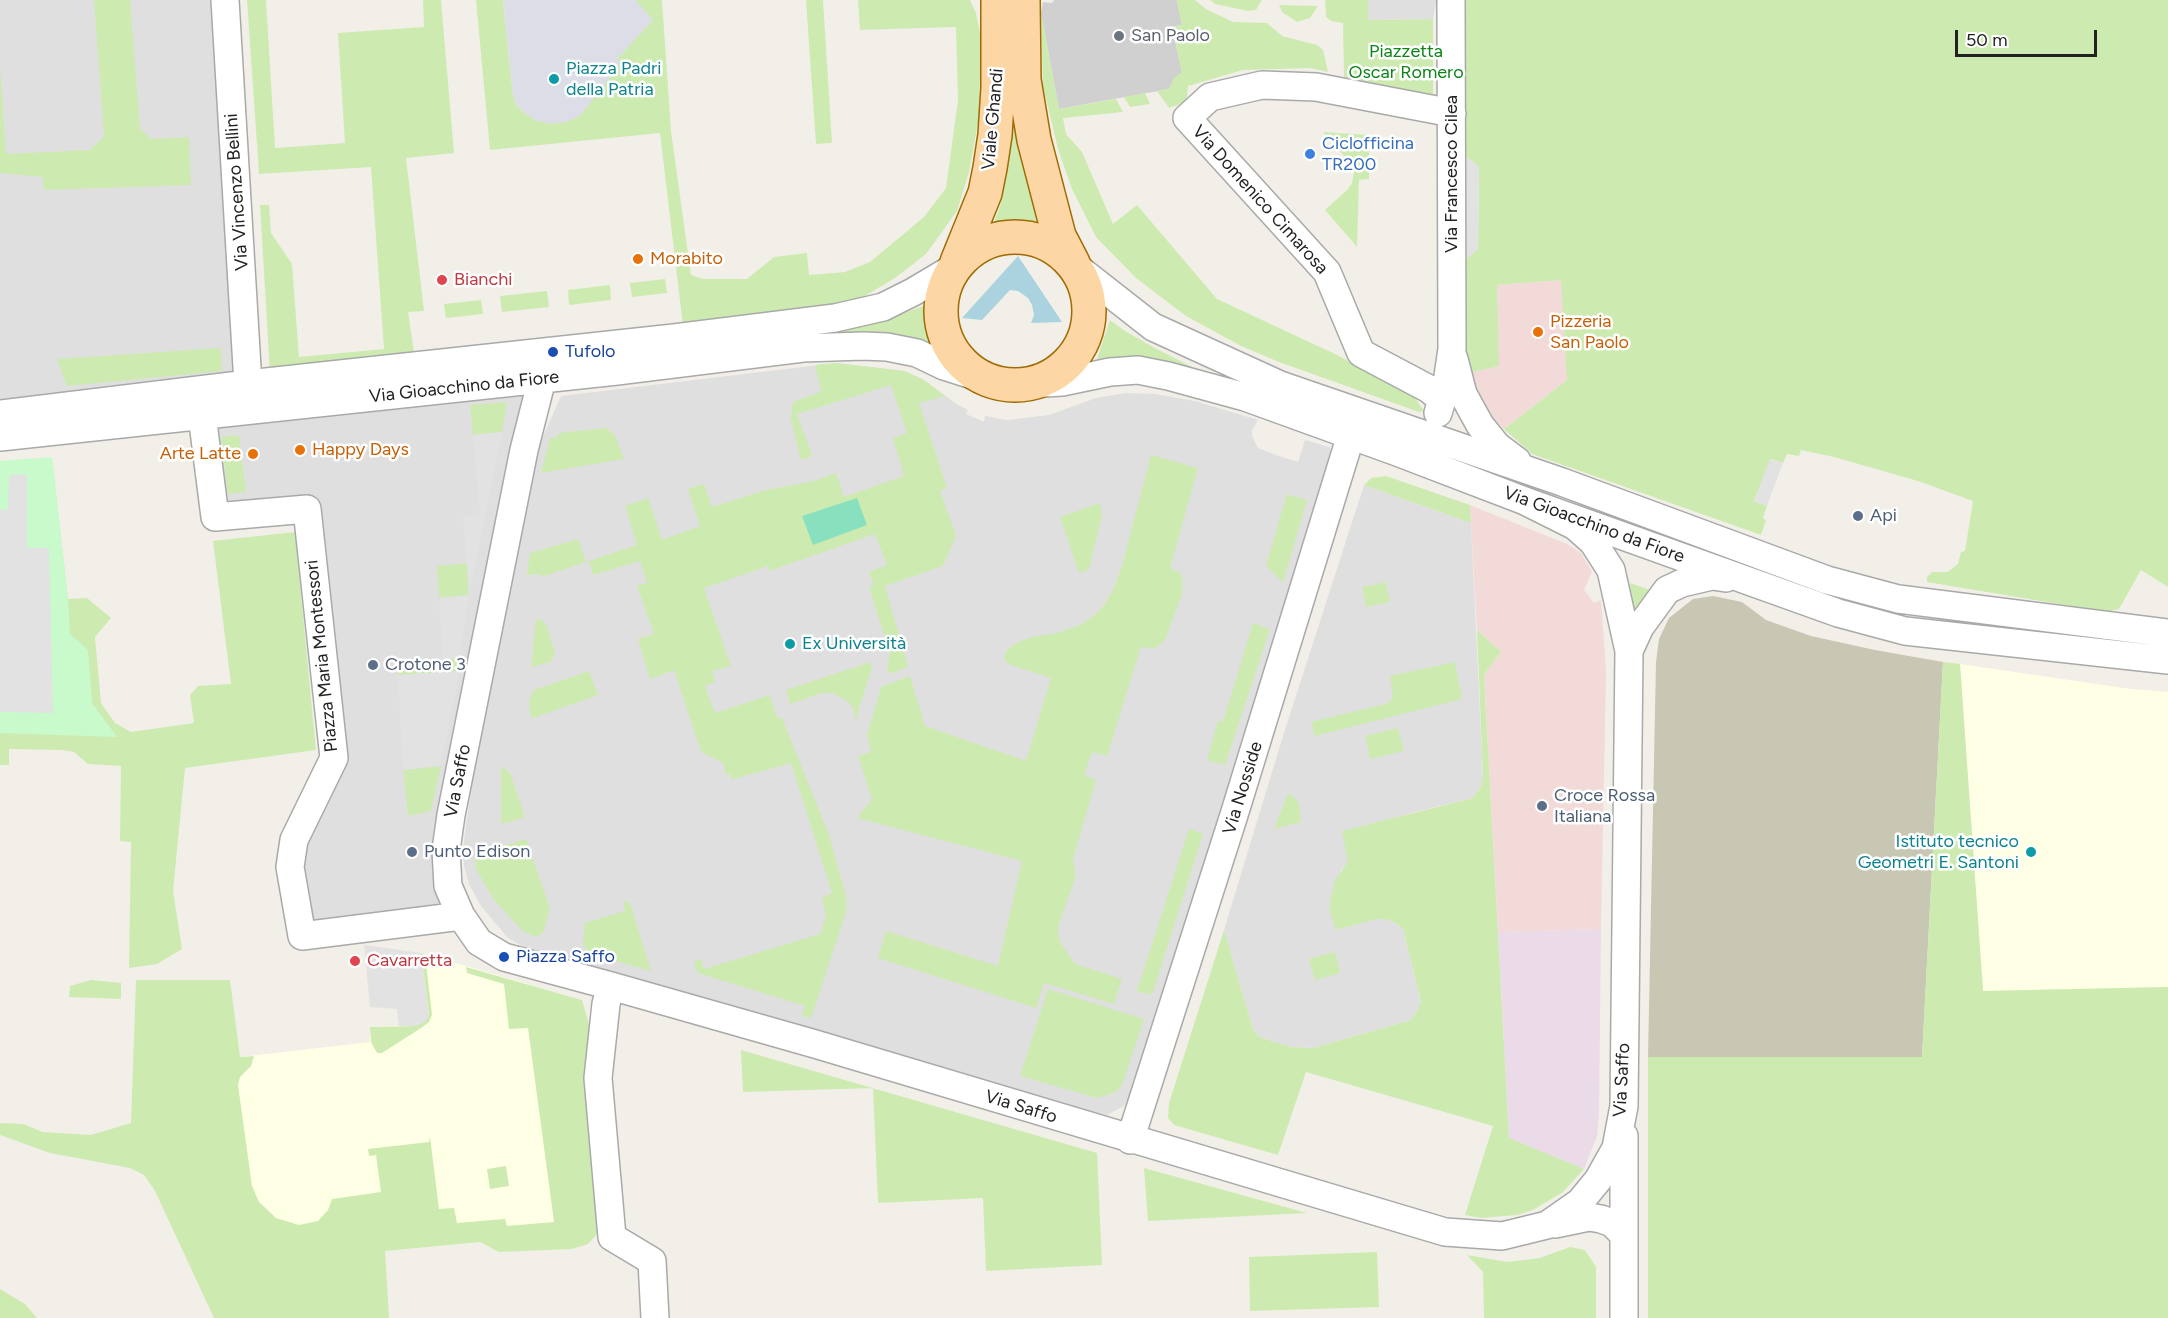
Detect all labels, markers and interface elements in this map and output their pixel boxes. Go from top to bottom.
scale bar [1958,18,2100,56]
place label: San Paolo [1131,25,1210,47]
marker: San Paolo [1112,29,1126,43]
text: 50 m [1966,29,2008,51]
park label: Piazzetta Oscar Romero [1348,41,1464,84]
place label: Piazza Padri della Patria [566,58,661,100]
street label: Viale Ghandi [978,67,1008,171]
marker: Piazza Padri della Patria [547,72,561,86]
street label: Via Francesco Cilea [1441,95,1463,253]
street label: Via Vincenzo Bellini [221,113,253,271]
street label: Via Domenico Cimarosa [1187,121,1333,279]
place label: Ciclofficina TR200 [1322,133,1414,176]
marker: Ciclofficina TR200 [1303,147,1317,161]
place label: Morabito [650,248,723,270]
marker: Morabito [631,252,645,266]
place label: Bianchi [454,269,512,291]
marker: Bianchi [435,273,449,287]
place label: Pizzeria San Paolo [1550,311,1629,354]
marker: Pizzeria San Paolo [1531,325,1545,339]
place label: Tufolo [565,341,616,363]
marker: Tufolo [546,345,560,359]
street label: Via Gioacchino da Fiore [368,366,560,408]
place label: Happy Days [312,439,409,461]
place label: Arte Latte [160,443,241,465]
marker: Happy Days [293,443,307,457]
marker: Arte Latte [246,447,260,461]
street label: Via Gioacchino da Fiore [1501,482,1687,568]
place label: Api [1870,505,1897,527]
marker: Api [1851,509,1865,523]
street label: Piazza Maria Montessori [301,559,343,753]
place label: Ex Università [802,633,906,655]
marker: Ex Università [783,637,797,651]
place label: Crotone 3 [385,654,466,676]
marker: Crotone 3 [366,658,380,672]
street label: Via Nosside [1219,739,1267,837]
street label: Via Saffo [440,743,476,819]
place label: Croce Rossa Italiana [1554,785,1655,828]
marker: Croce Rossa Italiana [1535,799,1549,813]
place label: Istituto tecnico Geometri E. Santoni [1858,831,2019,874]
place label: Punto Edison [424,841,530,863]
marker: Punto Edison [405,845,419,859]
marker: Istituto tecnico Geometri E. Santoni [2024,845,2038,859]
place label: Piazza Saffo [516,946,615,968]
place label: Cavarretta [367,950,452,972]
marker: Piazza Saffo [497,950,511,964]
marker: Cavarretta [348,954,362,968]
street label: Via Saffo [1609,1042,1635,1118]
street label: Via Saffo [982,1086,1060,1128]

